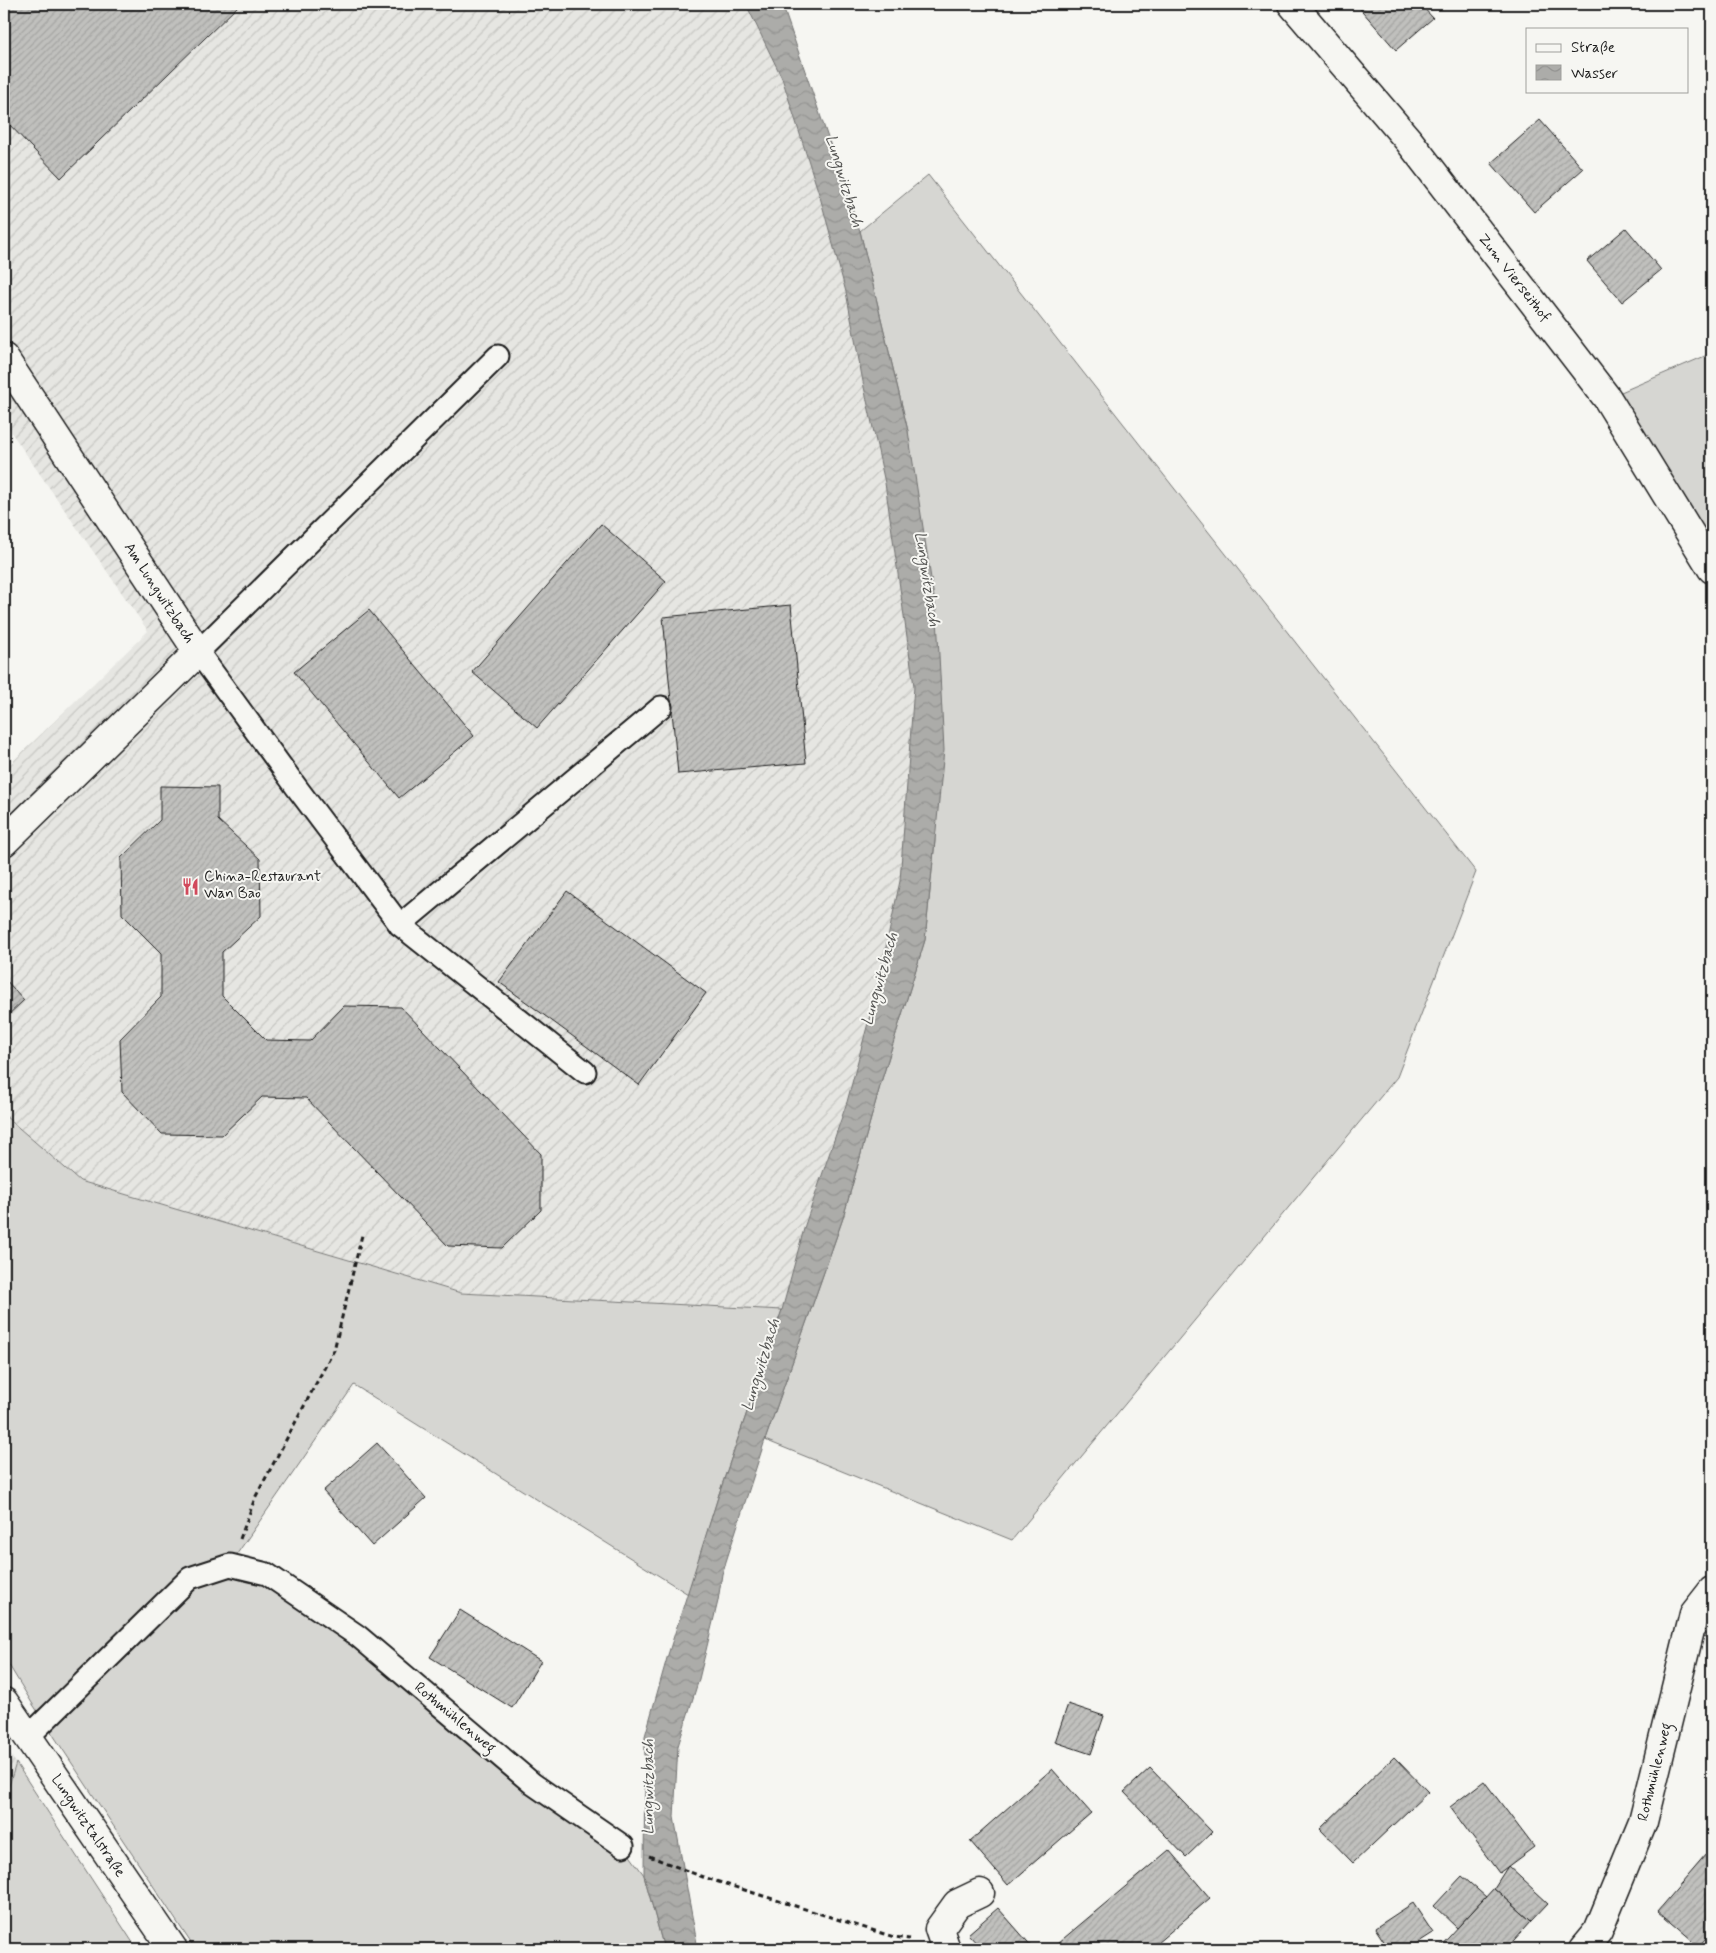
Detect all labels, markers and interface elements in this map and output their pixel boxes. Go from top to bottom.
legend [1526,28,1688,92]
text: Straße [1571,38,1615,58]
text: Wasser [1571,64,1618,84]
water label: Lungwitzbach [818,132,868,231]
street label: Zum Vierseithof [1473,230,1555,326]
water label: Lungwitzbach [907,530,945,629]
street label: Am Lungwitzbach [119,539,199,647]
place label: China-Restaurant Wan Bao [204,867,321,904]
restaurant icon: China-Restaurant Wan Bao [180,876,200,896]
water label: Lungwitzbach [857,930,905,1028]
water label: Lungwitzbach [737,1316,787,1414]
street label: Rothmühlenweg [409,1678,500,1759]
street label: Rothmühlenweg [1633,1720,1678,1824]
water label: Lungwitzbach [638,1739,661,1835]
street label: Lungwitztalstraße [45,1771,130,1882]

